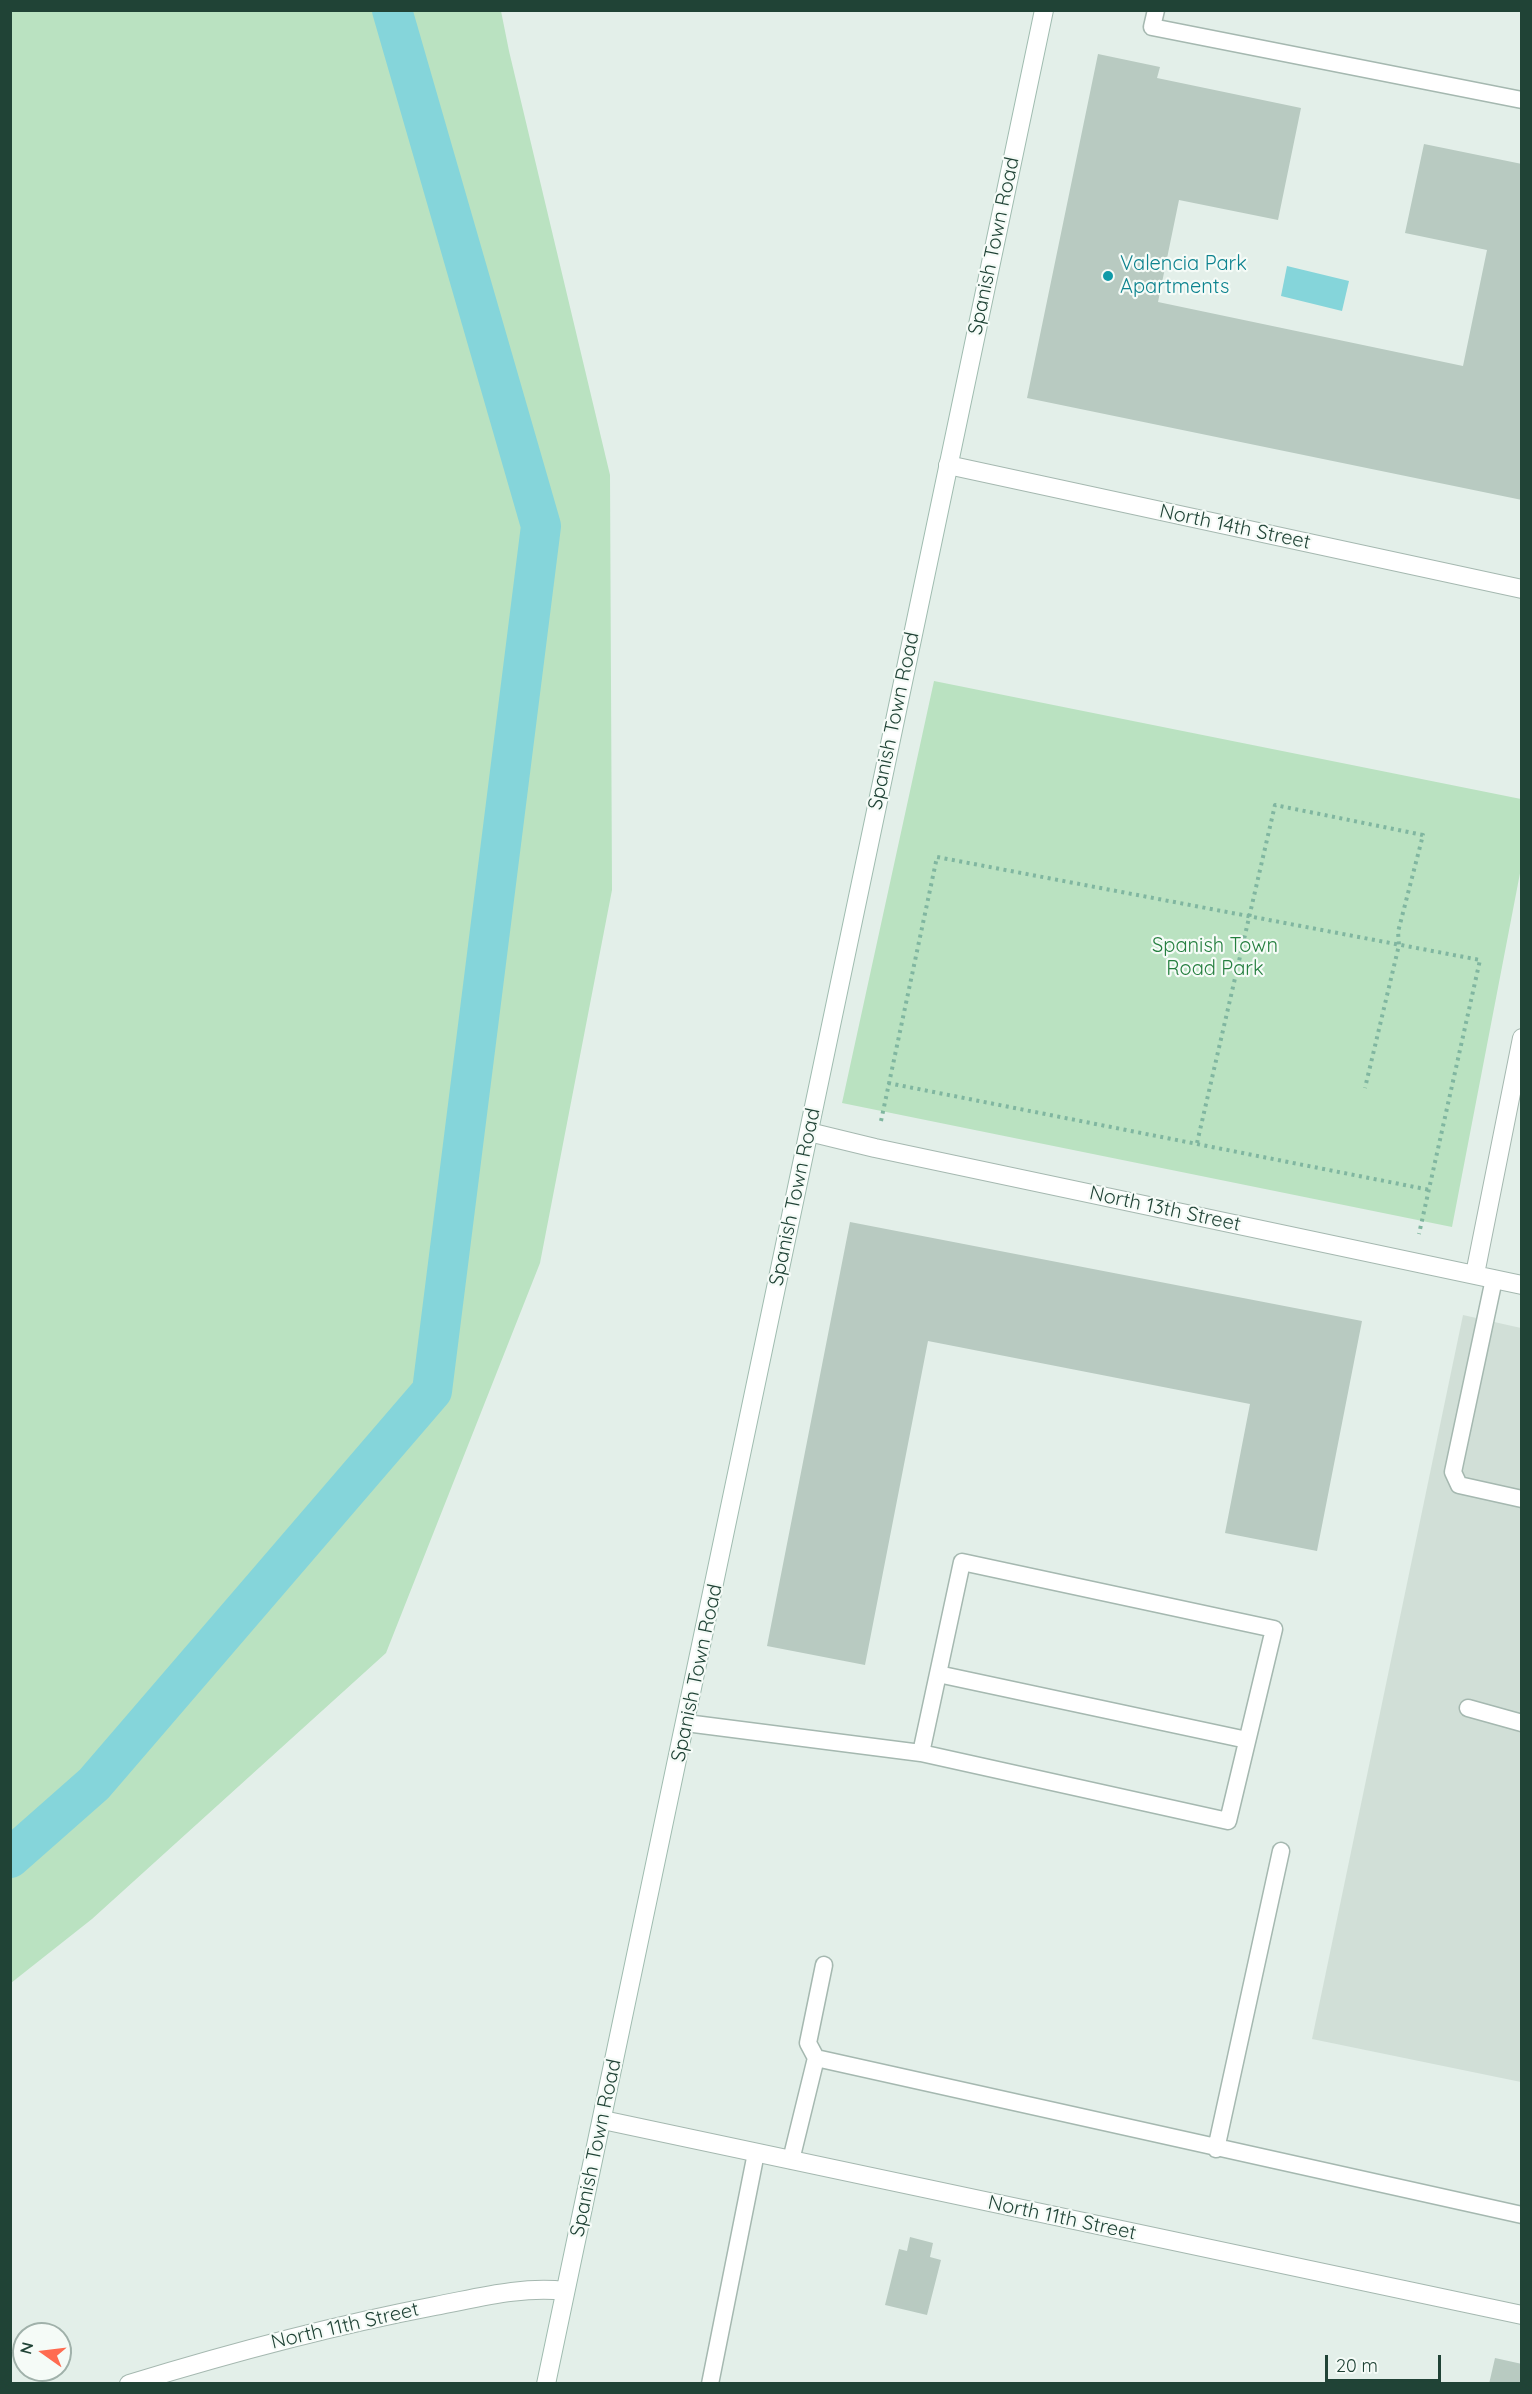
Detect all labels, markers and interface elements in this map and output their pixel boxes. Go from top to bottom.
street label: Spanish Town Road [963,155,1025,337]
place label: Valencia Park Apartments [1120,252,1247,299]
marker: Valencia Park Apartments [1101,269,1115,283]
street label: North 14th Street [1157,499,1313,555]
street label: Spanish Town Road [863,630,925,812]
park label: Spanish Town Road Park [1152,934,1278,981]
street label: Spanish Town Road [764,1106,826,1288]
street label: North 13th Street [1087,1181,1243,1237]
street label: Spanish Town Road [666,1582,728,1764]
street label: Spanish Town Road [565,2057,627,2239]
street label: North 11th Street [986,2191,1138,2245]
street label: North 11th Street [269,2297,421,2355]
north arrow [12,2322,72,2382]
text: N [15,2340,38,2356]
scale bar [1328,2343,1444,2381]
text: 20 m [1336,2354,1378,2377]

